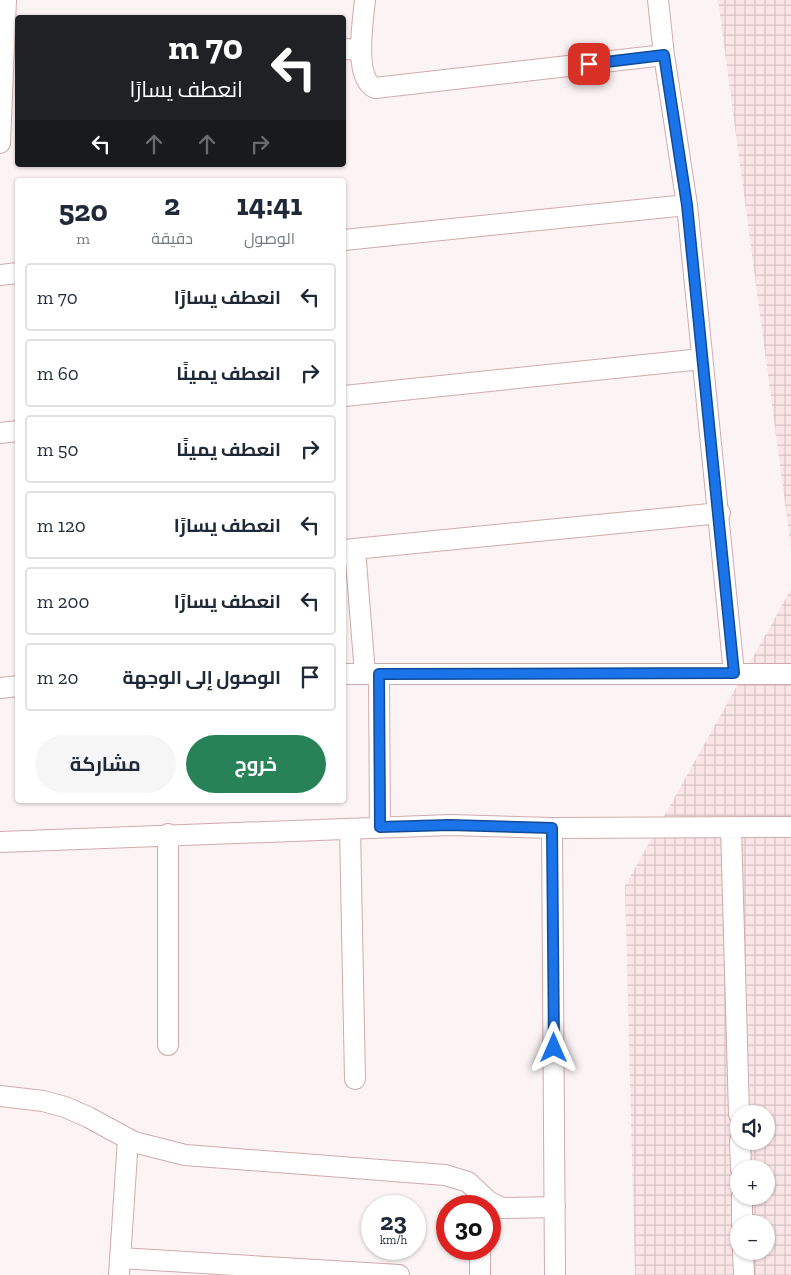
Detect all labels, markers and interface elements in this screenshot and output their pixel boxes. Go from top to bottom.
text: 70 m [168,26,243,68]
icon: left [261,35,326,100]
pin [568,43,610,85]
icon: arrive [575,50,603,78]
text: انعطف يسارًا [130,76,243,103]
icon: left [87,130,115,158]
icon: ahead [140,130,168,158]
icon: ahead [193,130,221,158]
icon: right [246,130,274,158]
text: 2 [164,187,180,223]
text: 14:41 [237,187,302,223]
text: 520 [59,193,108,229]
text: m [76,229,90,248]
text: دقيقة [151,229,193,248]
text: الوصول [244,229,295,248]
icon: left [296,283,324,311]
text: 70 m [37,286,78,309]
text: انعطف يسارًا [174,286,281,309]
icon: right [296,359,324,387]
text: 60 m [37,362,79,385]
text: انعطف يمينًا [176,362,281,385]
icon: right [296,435,324,463]
text: 50 m [37,438,78,461]
text: انعطف يمينًا [176,438,281,461]
icon: left [296,511,324,539]
text: 120 m [37,514,86,537]
text: انعطف يسارًا [174,514,281,537]
icon: left [296,587,324,615]
text: 200 m [37,590,89,613]
text: انعطف يسارًا [174,590,281,613]
icon: arrive [296,663,324,691]
text: 20 m [37,666,78,689]
text: الوصول إلى الوجهة [123,666,281,689]
button: مشاركة [35,735,176,793]
button: خروج [186,735,326,793]
position arrow [527,1021,579,1073]
map controls [730,1105,775,1260]
button: sound [730,1105,775,1150]
button: + [730,1160,775,1205]
speed limit sign: 30 [436,1195,501,1260]
text: 23 [380,1206,407,1236]
button: − [730,1215,775,1260]
text: km/h [380,1233,407,1247]

